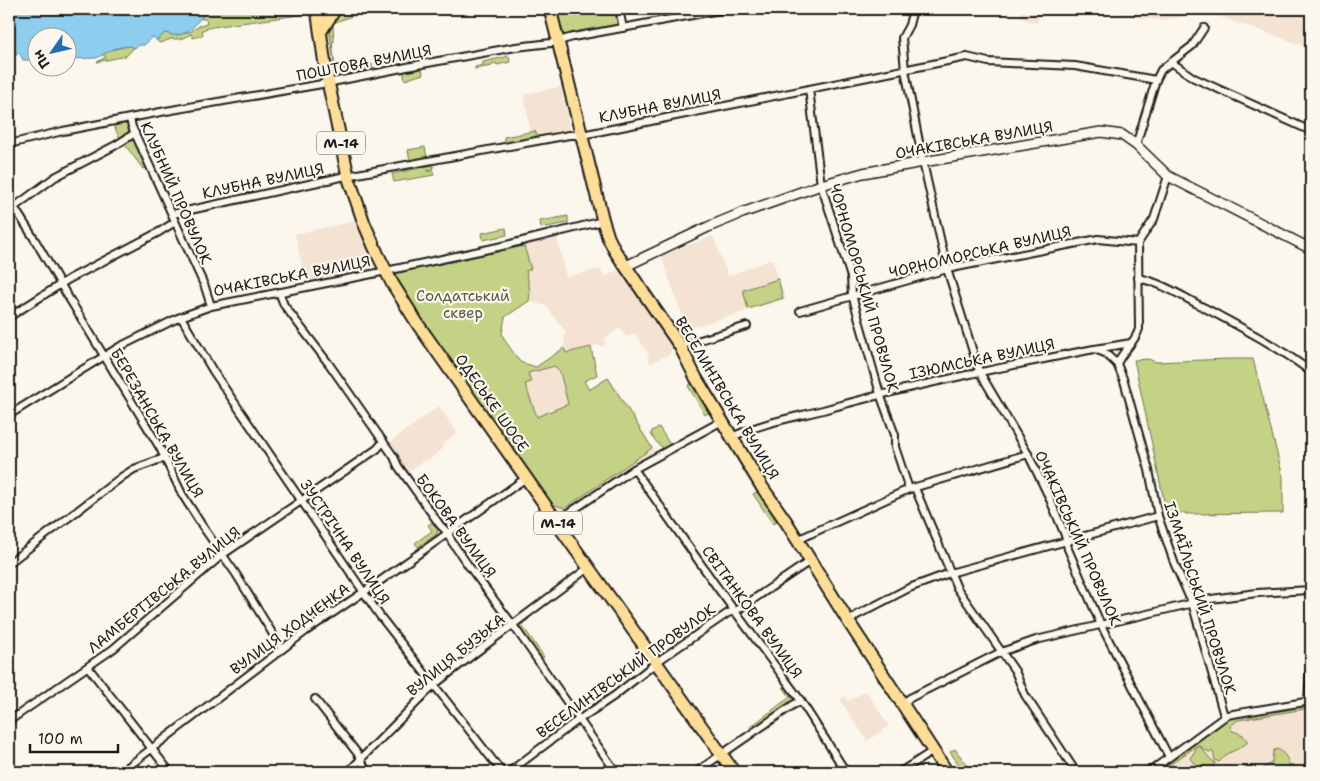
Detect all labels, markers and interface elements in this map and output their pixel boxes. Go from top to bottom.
north arrow [28,28,78,78]
street label: ПОШТОВА ВУЛИЦЯ [295,40,433,86]
text: Пн [29,47,54,72]
street label: КЛУБНА ВУЛИЦЯ [597,84,723,128]
street label: ОЧАКІВСЬКА ВУЛИЦЯ [894,116,1054,164]
street label: КЛУБНИЙ ПРОВУЛОК [136,118,217,268]
road number: М-14 [317,132,365,154]
street label: КЛУБНА ВУЛИЦЯ [200,158,326,204]
street label: ЧОРНОМОРСЬКИЙ ПРОВУЛОК [825,181,904,395]
street label: ЧОРНОМОРСЬКА ВУЛИЦЯ [887,221,1073,283]
street label: ОЧАКІВСЬКА ВУЛИЦЯ [212,251,372,301]
park label: Солдатський сквер [416,286,510,323]
street label: ВЕСЕЛИНІВСЬКА ВУЛИЦЯ [670,313,784,483]
street label: ІЗЮМСЬКА ВУЛИЦЯ [907,334,1057,384]
street label: БЕРЕЗАНСЬКА ВУЛИЦЯ [106,344,208,502]
street label: ОДЕСЬКЕ ШОСЕ [451,350,533,456]
street label: ОЧАКІВСЬКИЙ ПРОВУЛОК [1030,447,1127,629]
street label: БОКОВА ВУЛИЦЯ [412,470,500,582]
street label: ЗУСТРІЧНА ВУЛИЦЯ [296,476,394,608]
street label: ІЗМАЇЛЬСЬКИЙ ПРОВУЛОК [1159,499,1242,697]
road number: М-14 [534,512,582,534]
street label: ЛАМБЕРТІВСЬКА ВУЛИЦЯ [84,522,244,658]
street label: СВІТАНКОВА ВУЛИЦЯ [697,542,807,682]
street label: ВУЛИЦЯ ХОДЧЕНКА [226,579,354,679]
street label: ВЕСЕЛИНІВСЬКИЙ ПРОВУЛОК [532,598,720,743]
street label: ВУЛИЦЯ БУЗЬКА [403,609,509,701]
scale bar [30,721,118,753]
text: 100 m [38,729,83,749]

